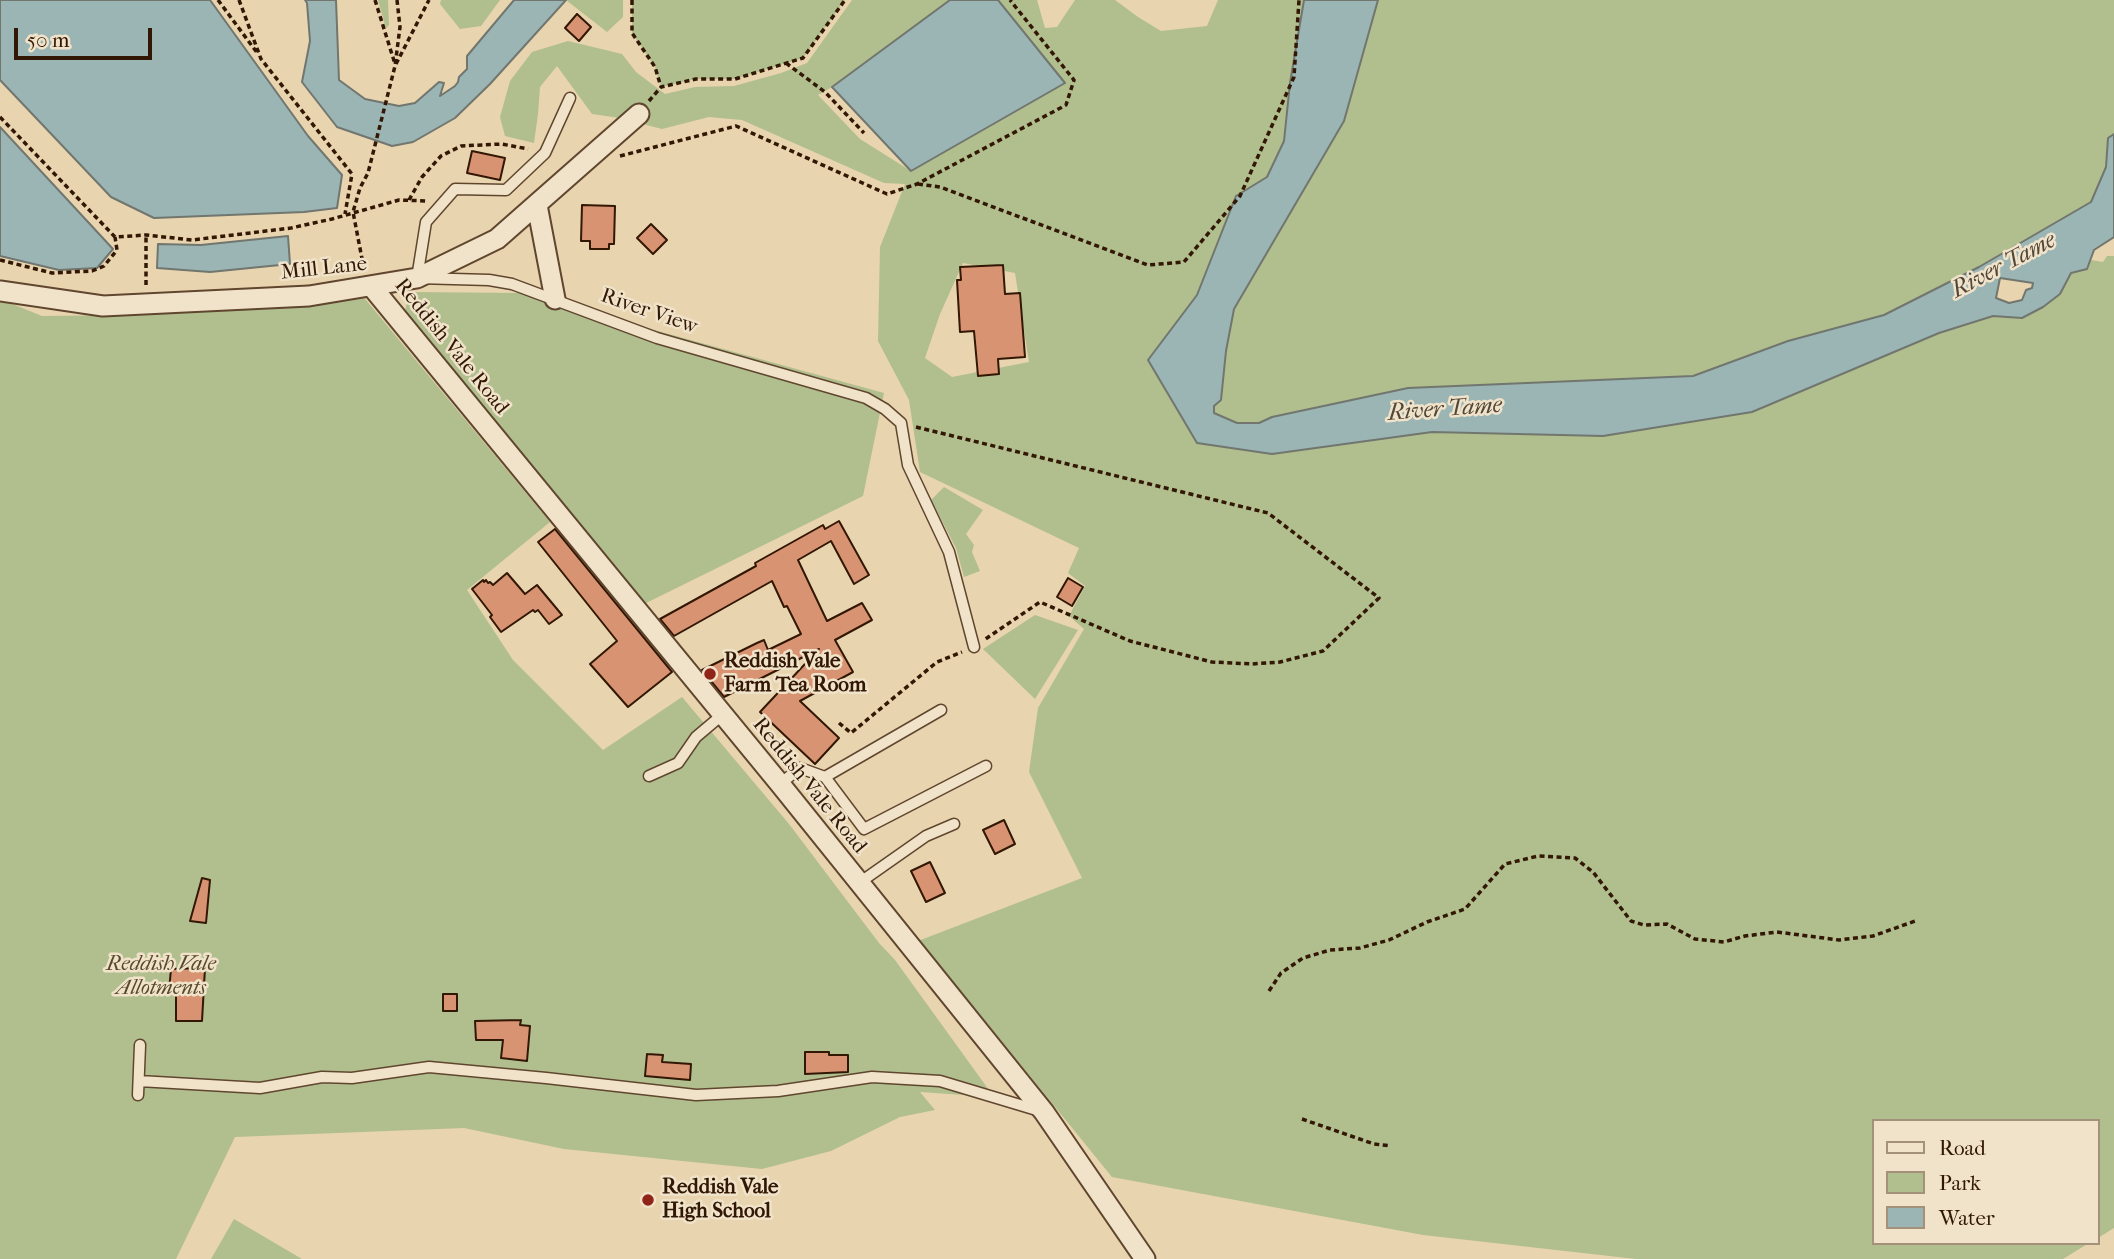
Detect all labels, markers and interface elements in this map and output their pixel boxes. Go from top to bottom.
scale bar [18,14,156,58]
text: 50 m [27,28,70,52]
water label: River Tame [1947,227,2061,305]
street label: Mill Lane [280,252,368,286]
street label: Reddish Vale Road [388,274,514,420]
street label: River View [597,284,701,340]
water label: River Tame [1387,392,1503,428]
place label: Reddish Vale Farm Tea Room [724,649,866,699]
marker: Reddish Vale Farm Tea Room [702,666,718,682]
street label: Reddish Vale Road [746,713,872,859]
park label: Reddish Vale Allotments [106,952,216,1002]
legend [1872,1119,2100,1245]
text: Road [1939,1136,1986,1160]
text: Park [1939,1171,1981,1195]
place label: Reddish Vale High School [662,1175,778,1225]
marker: Reddish Vale High School [640,1192,656,1208]
text: Water [1939,1206,1995,1230]

